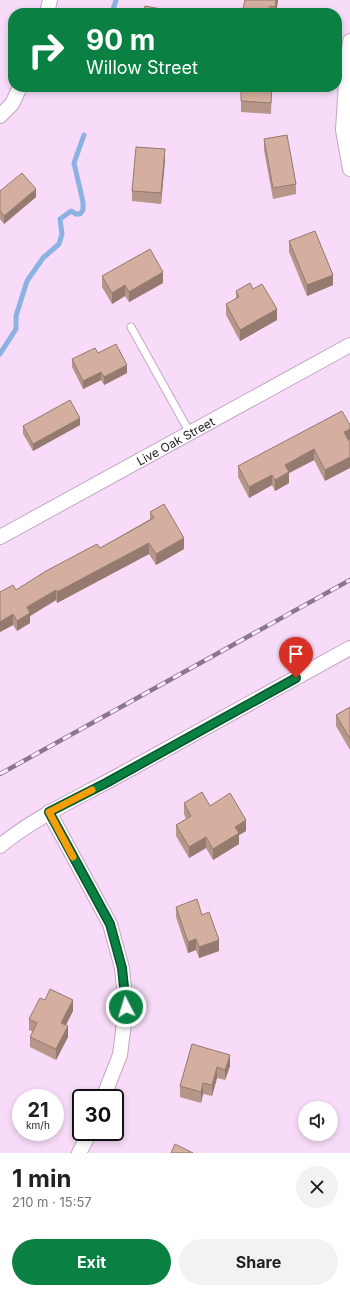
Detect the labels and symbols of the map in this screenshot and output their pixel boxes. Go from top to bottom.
street label: Live Oak Street [134,413,217,468]
pin [279,637,313,678]
position arrow [105,986,147,1028]
speed limit sign: 30 [72,1089,124,1141]

